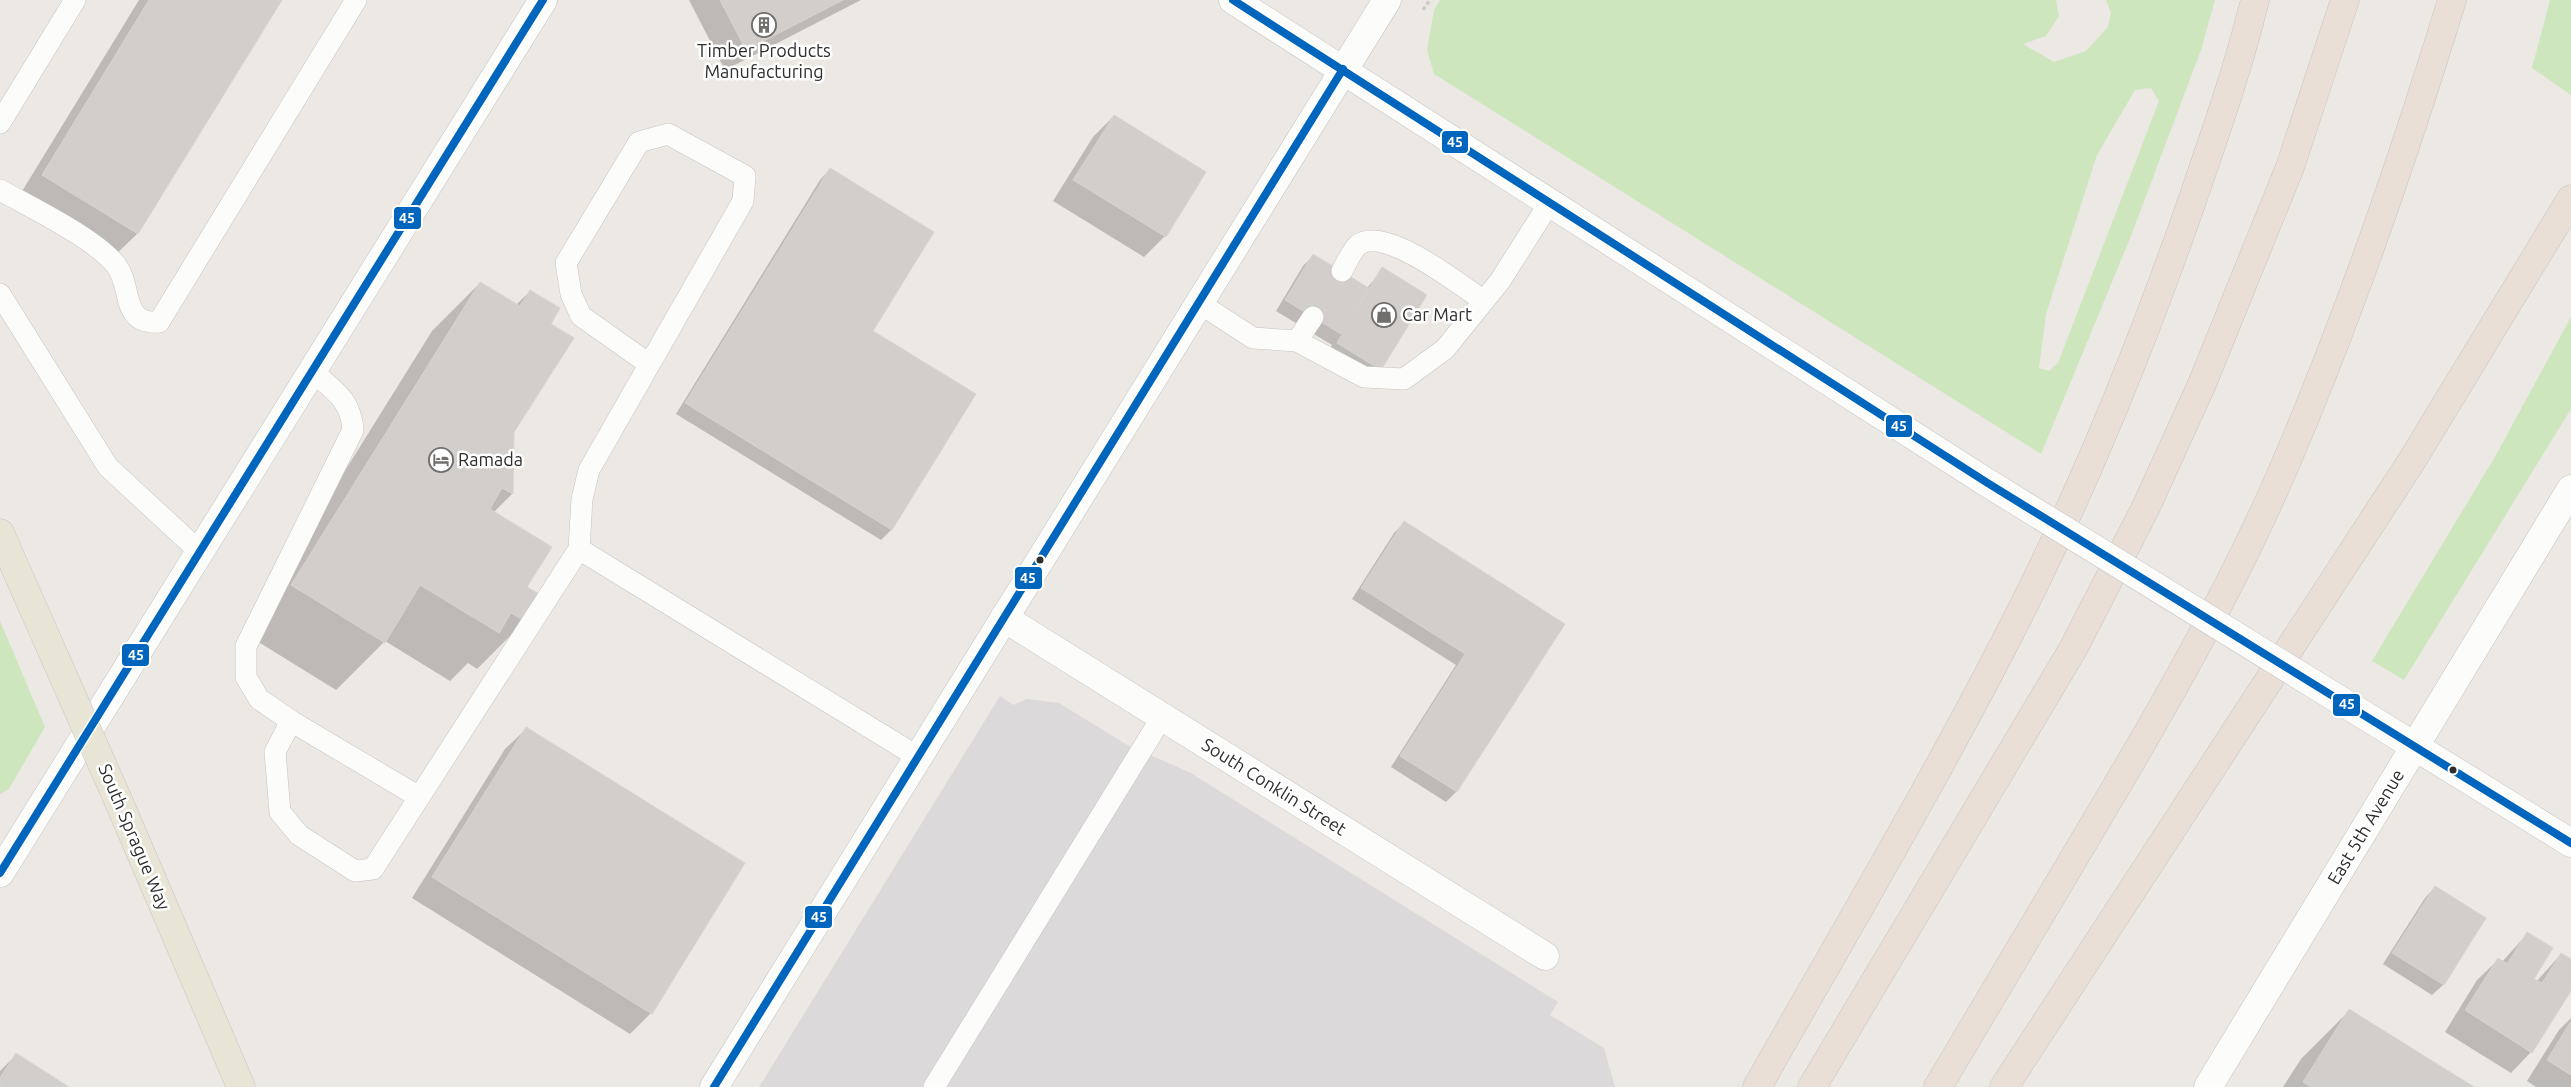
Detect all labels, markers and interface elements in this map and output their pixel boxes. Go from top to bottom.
building icon: Timber Products Manufacturing [751,12,777,38]
place label: Timber Products Manufacturing [697,40,831,81]
line badge: 45 [1441,130,1469,154]
text: 45 [1447,134,1463,150]
line badge: 45 [393,206,422,230]
text: 45 [399,210,415,226]
shop icon: Car Mart [1371,302,1397,328]
place label: Car Mart [1402,304,1472,324]
line badge: 45 [1885,414,1913,438]
text: 45 [1891,418,1907,434]
hotel icon: Ramada [428,447,454,473]
place label: Ramada [458,449,523,469]
unlabelled marker [1035,555,1045,565]
line badge: 45 [1014,566,1043,590]
text: 45 [1020,570,1036,586]
line badge: 45 [121,643,150,667]
text: 45 [128,647,144,663]
line badge: 45 [2332,693,2361,717]
text: 45 [2339,696,2355,712]
street label: South Conklin Street [1199,734,1350,839]
street label: South Sprague Way [95,761,175,913]
street label: East 5th Avenue [2323,765,2407,888]
unlabelled marker [2448,765,2458,775]
line badge: 45 [804,905,833,929]
text: 45 [811,909,827,925]

